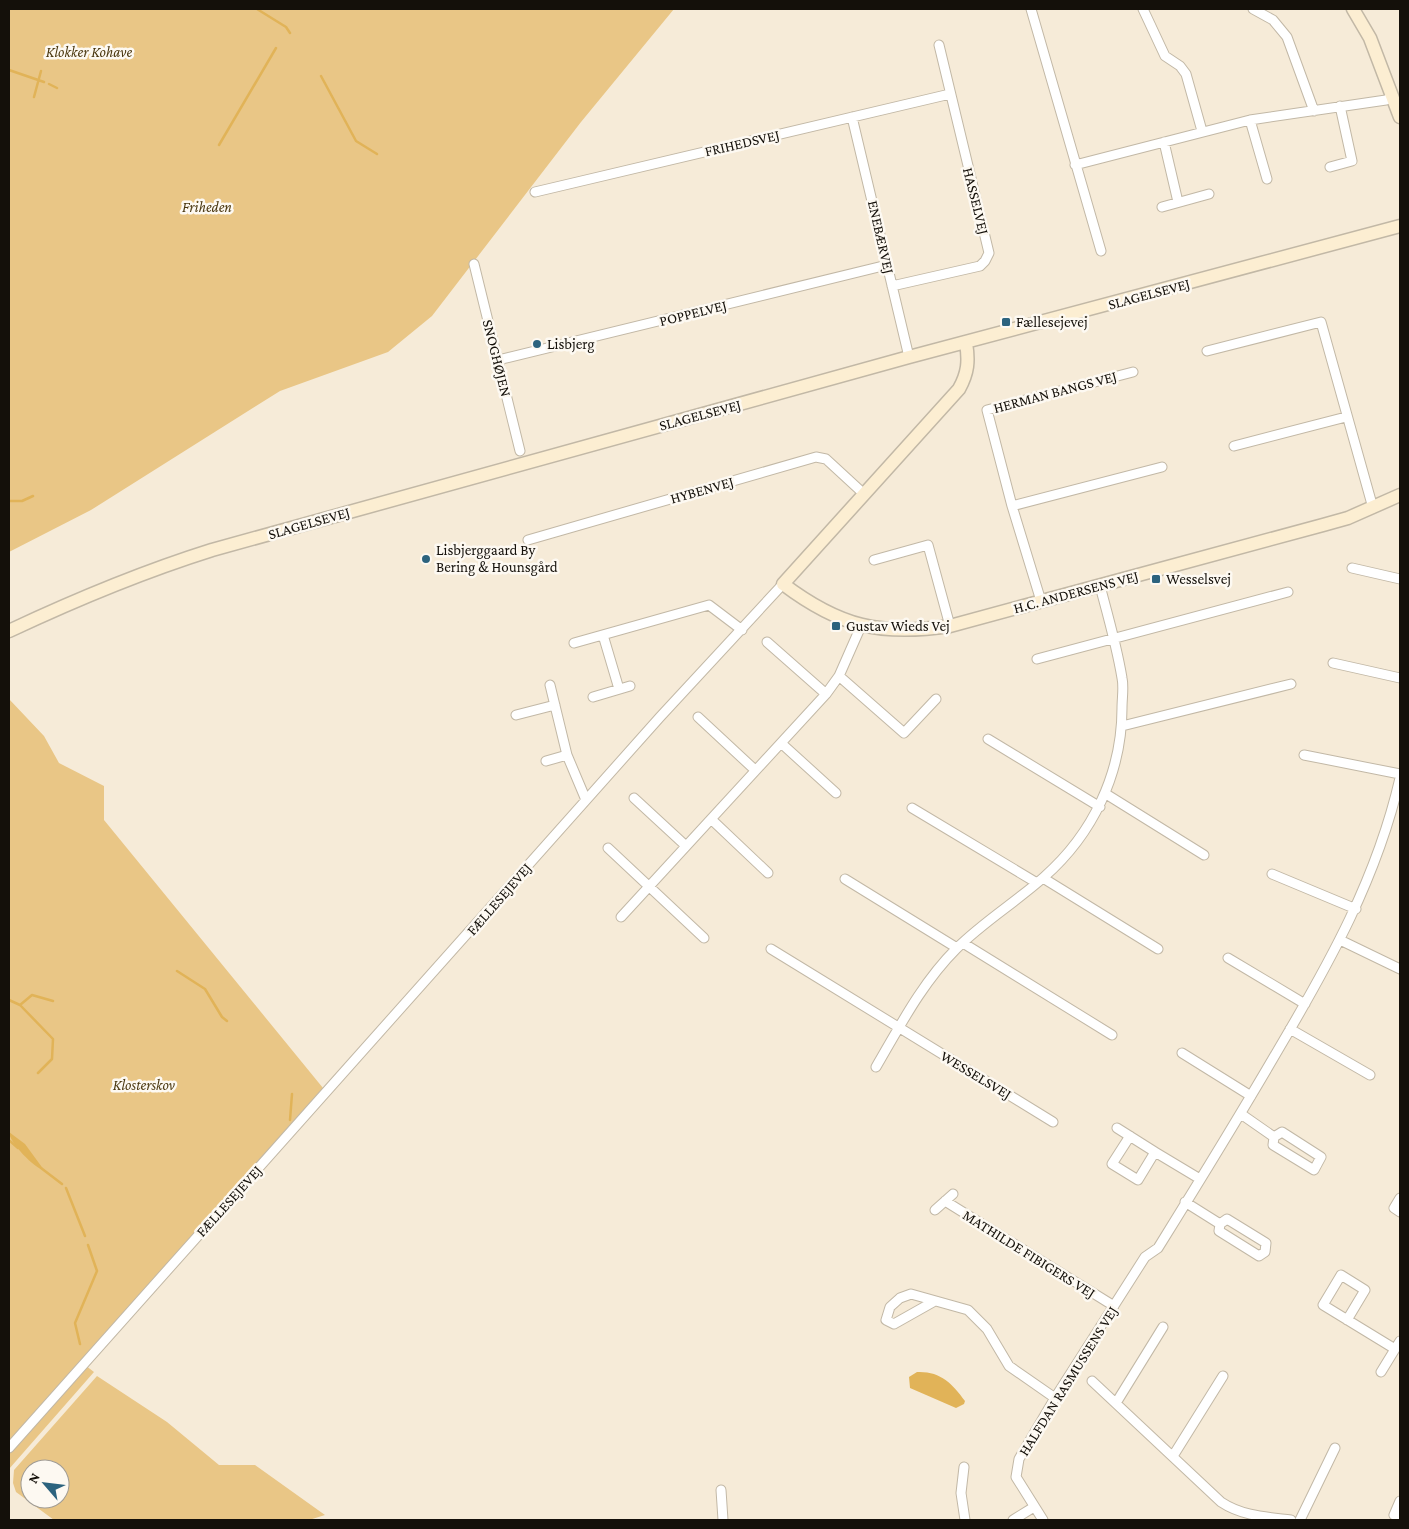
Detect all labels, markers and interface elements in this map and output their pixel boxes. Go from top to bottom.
park label: Klokker Kohave [46,44,133,60]
street label: FRIHEDSVEJ [703,127,781,160]
street label: HASSELVEJ [959,166,992,236]
park label: Friheden [182,199,232,215]
street label: ENEBÆRVEJ [864,199,897,276]
street label: SLAGELSEVEJ [1106,275,1192,314]
street label: POPPELVEJ [658,297,729,330]
place label: Fællesejevej [1016,314,1088,331]
marker: Fællesejevej [1000,316,1012,328]
street label: SNOGHØJEN [479,318,514,399]
place label: Lisbjerg [547,336,595,353]
marker: Lisbjerg [531,338,543,350]
street label: HERMAN BANGS VEJ [992,368,1119,417]
street label: SLAGELSEVEJ [657,396,743,435]
street label: HYBENVEJ [668,473,736,508]
street label: SLAGELSEVEJ [266,504,352,543]
place label: Lisbjerggaard By Bering & Hounsgård [436,542,558,576]
marker: Lisbjerggaard By Bering & Hounsgård [420,553,432,565]
street label: H.C. ANDERSENS VEJ [1012,568,1141,617]
place label: Wesselsvej [1166,571,1231,588]
marker: Wesselsvej [1150,573,1162,585]
place label: Gustav Wieds Vej [846,618,950,635]
marker: Gustav Wieds Vej [830,620,842,632]
street label: FÆLLESEJEVEJ [463,860,535,939]
street label: WESSELSVEJ [937,1048,1014,1103]
park label: Klosterskov [113,1077,175,1093]
street label: FÆLLESEJEVEJ [193,1162,266,1241]
street label: MATHILDE FIBIGERS VEJ [959,1207,1098,1302]
street label: HALFDAN RASMUSSENS VEJ [1015,1303,1121,1459]
north arrow [20,1459,70,1509]
text: N [24,1470,43,1486]

